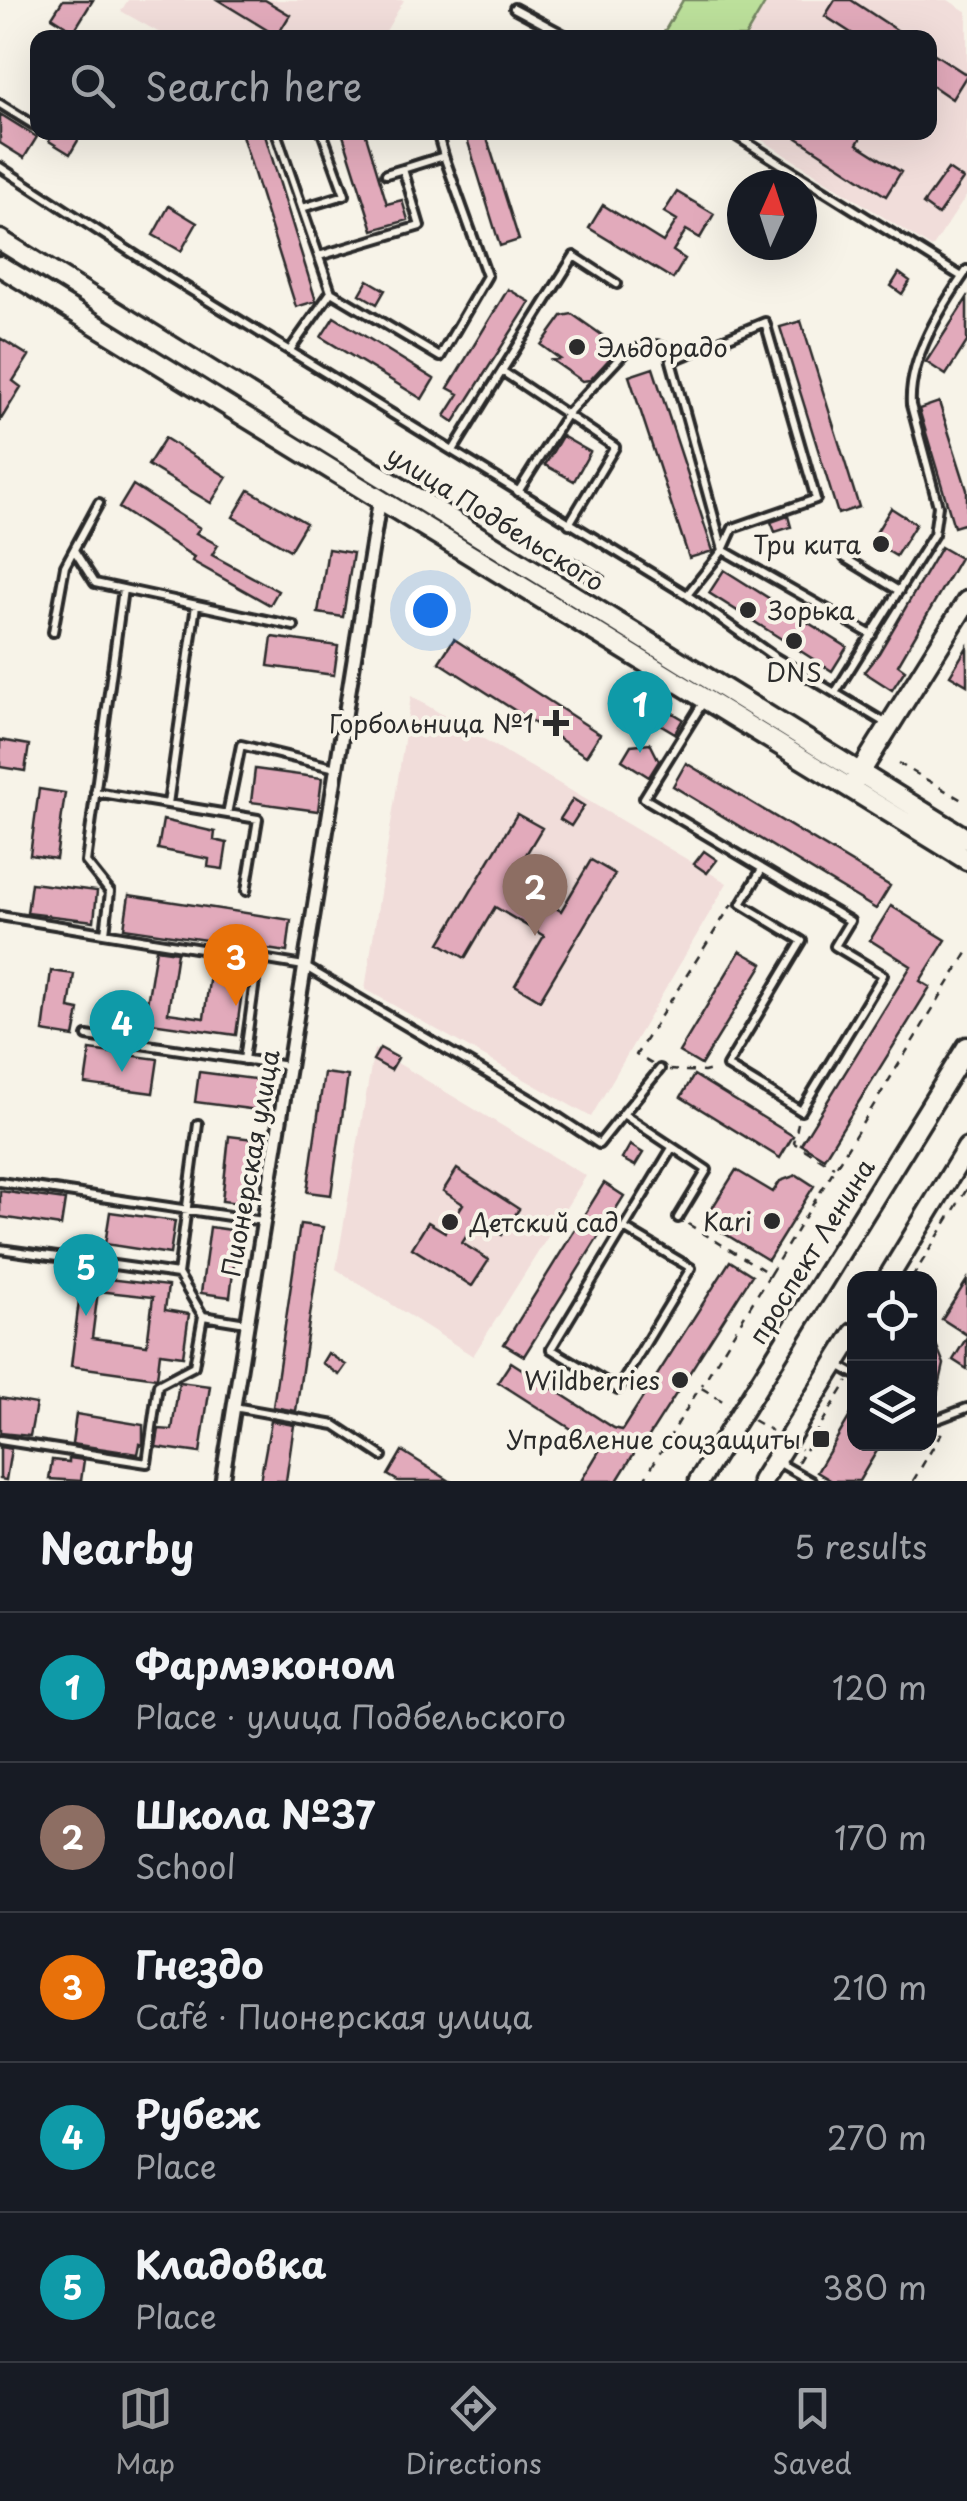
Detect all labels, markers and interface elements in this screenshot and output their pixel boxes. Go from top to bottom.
search box [30,30,937,140]
text: Search here [145,57,362,114]
icon: search [65,58,120,113]
north arrow [727,170,817,260]
place label: Эльдорадо [597,328,728,366]
marker: Эльдорадо [566,336,588,358]
street label: улица Подбельского [380,436,612,600]
place label: Три кита [753,525,861,563]
marker: Три кита [870,533,892,555]
your location [405,585,456,636]
place label: Зорька [768,591,855,629]
marker: Зорька [737,599,759,621]
marker: DNS [783,630,805,652]
place label: DNS [766,653,822,691]
pin: 1 [608,670,672,753]
place label: Горбольница №1 [329,704,534,742]
marker: Горбольница №1 [543,710,569,736]
pin: 2 [502,854,568,936]
pin: 3 [204,924,268,1006]
pin: 4 [90,990,154,1072]
street label: Пионерская улица [211,1046,289,1280]
street label: проспект Ленина [738,1150,884,1351]
place label: Kari [703,1202,752,1240]
place label: Детский сад [469,1203,619,1241]
marker: Kari [761,1210,783,1232]
marker: Детский сад [439,1211,461,1233]
pin: 5 [54,1234,118,1316]
map controls [847,1271,937,1451]
button: locate [847,1271,937,1361]
place label: Wildberries [524,1361,660,1399]
button: layers [847,1361,937,1451]
marker: Wildberries [669,1369,691,1391]
place label: Управление соцзащиты [506,1420,801,1458]
marker: Управление соцзащиты [810,1428,832,1450]
text: Nearby [40,1515,194,1578]
text: 5 results [794,1522,927,1570]
text: Фармэконом [135,1635,396,1692]
text: 1 [65,1663,80,1711]
text: 120 m [832,1663,927,1711]
text: Place · улица Подбельского [135,1692,566,1740]
text: Школа №37 [135,1785,375,1842]
text: 2 [61,1813,84,1861]
text: 170 m [834,1813,927,1861]
text: School [135,1842,236,1890]
text: Гнездо [135,1935,264,1992]
text: 3 [62,1963,83,2011]
text: 210 m [832,1963,927,2011]
text: Café · Пионерская улица [135,1992,532,2040]
text: Рубеж [135,2085,260,2142]
text: 4 [62,2113,83,2161]
text: 270 m [827,2113,927,2161]
text: Place [135,2142,217,2190]
text: Кладовка [135,2235,327,2292]
text: 5 [62,2263,83,2311]
text: 380 m [822,2263,927,2311]
text: Place [135,2292,217,2340]
tab: Map [115,2381,175,2484]
tab: Directions [406,2381,542,2484]
tab: Saved [772,2381,852,2484]

